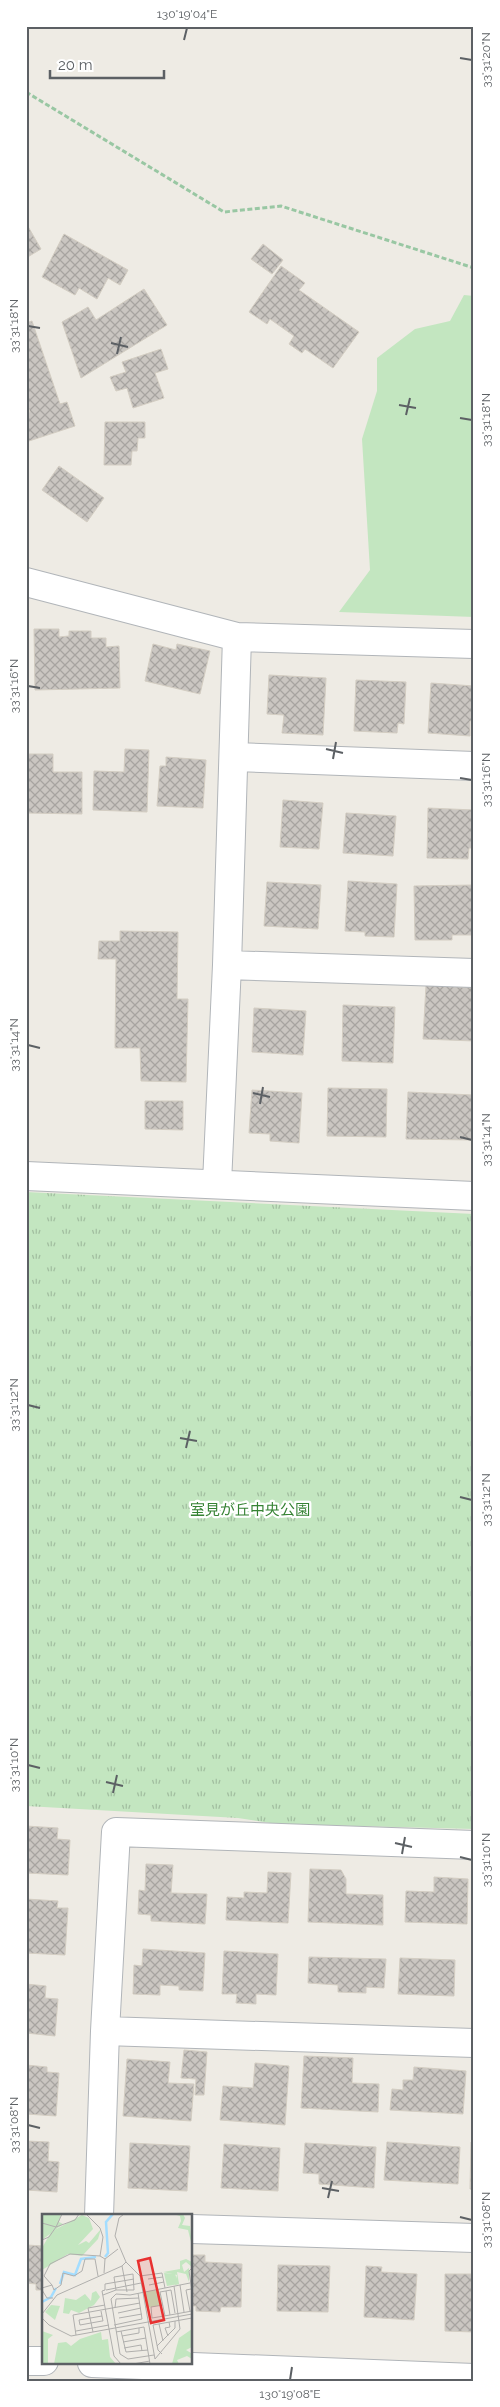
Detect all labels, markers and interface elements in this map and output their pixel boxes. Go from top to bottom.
text: 130°19'04"E [157,7,217,21]
text: 33°31'20"N [479,32,493,88]
scale bar [50,48,164,80]
text: 20 m [58,56,93,74]
text: 33°31'18"N [7,299,21,353]
text: 33°31'18"N [479,393,493,447]
text: 33°31'16"N [7,659,21,713]
text: 33°31'16"N [479,753,493,807]
text: 33°31'14"N [7,1018,21,1072]
text: 33°31'14"N [479,1113,493,1167]
text: 33°31'12"N [7,1378,21,1432]
text: 33°31'12"N [479,1473,493,1527]
park label: 室見が丘中央公園 [190,1501,310,1519]
text: 33°31'10"N [7,1738,21,1792]
text: 33°31'10"N [479,1833,493,1887]
text: 33°31'08"N [7,2097,21,2153]
text: 33°31'08"N [479,2192,493,2248]
inset map [42,2214,192,2364]
text: 130°19'08"E [259,2387,321,2401]

